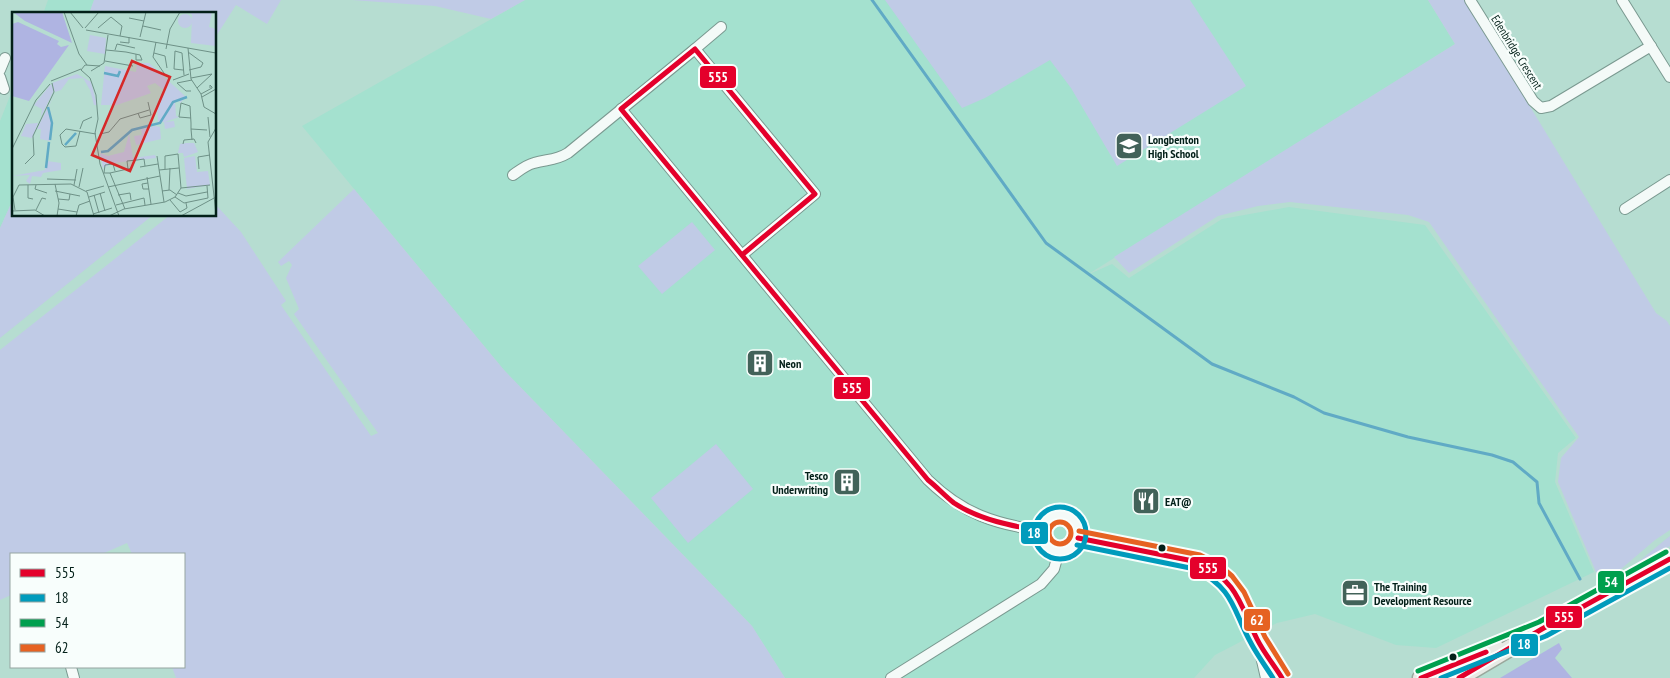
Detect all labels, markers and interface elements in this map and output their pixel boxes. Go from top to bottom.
inset map [12,12,216,216]
street label: Edenbridge Crescent [1488,12,1546,93]
line badge: 555 [699,65,737,89]
text: 555 [708,68,728,86]
school or university icon: Longbenton High School [1114,131,1144,161]
place label: Longbenton High School [1148,132,1199,161]
building icon: Neon [745,348,775,378]
place label: Neon [779,356,801,371]
line badge: 555 [833,376,871,400]
text: 555 [842,379,862,397]
building icon: Tesco Underwriting [832,467,862,497]
place label: Tesco Underwriting [772,468,829,497]
restaurant icon: EAT@ [1131,486,1161,516]
place label: EAT@ [1165,494,1192,509]
line badge: 18 [1020,521,1049,545]
text: 18 [1027,524,1041,542]
unlabelled marker [1157,543,1167,553]
legend [10,553,185,668]
line badge: 555 [1189,556,1227,580]
text: 555 [1198,559,1218,577]
text: 555 [55,563,75,582]
line badge: 54 [1597,570,1625,594]
text: 54 [1604,573,1618,591]
office icon: The Training Development Resource [1340,578,1370,608]
place label: The Training Development Resource [1374,579,1472,608]
text: 18 [55,588,69,607]
line badge: 555 [1545,605,1583,629]
line badge: 62 [1243,608,1271,632]
text: 555 [1554,608,1574,626]
text: 62 [1250,611,1264,629]
text: 54 [55,613,69,632]
line badge: 18 [1510,633,1539,657]
text: 18 [1517,635,1531,653]
text: 62 [55,638,69,657]
unlabelled marker [1448,652,1458,662]

